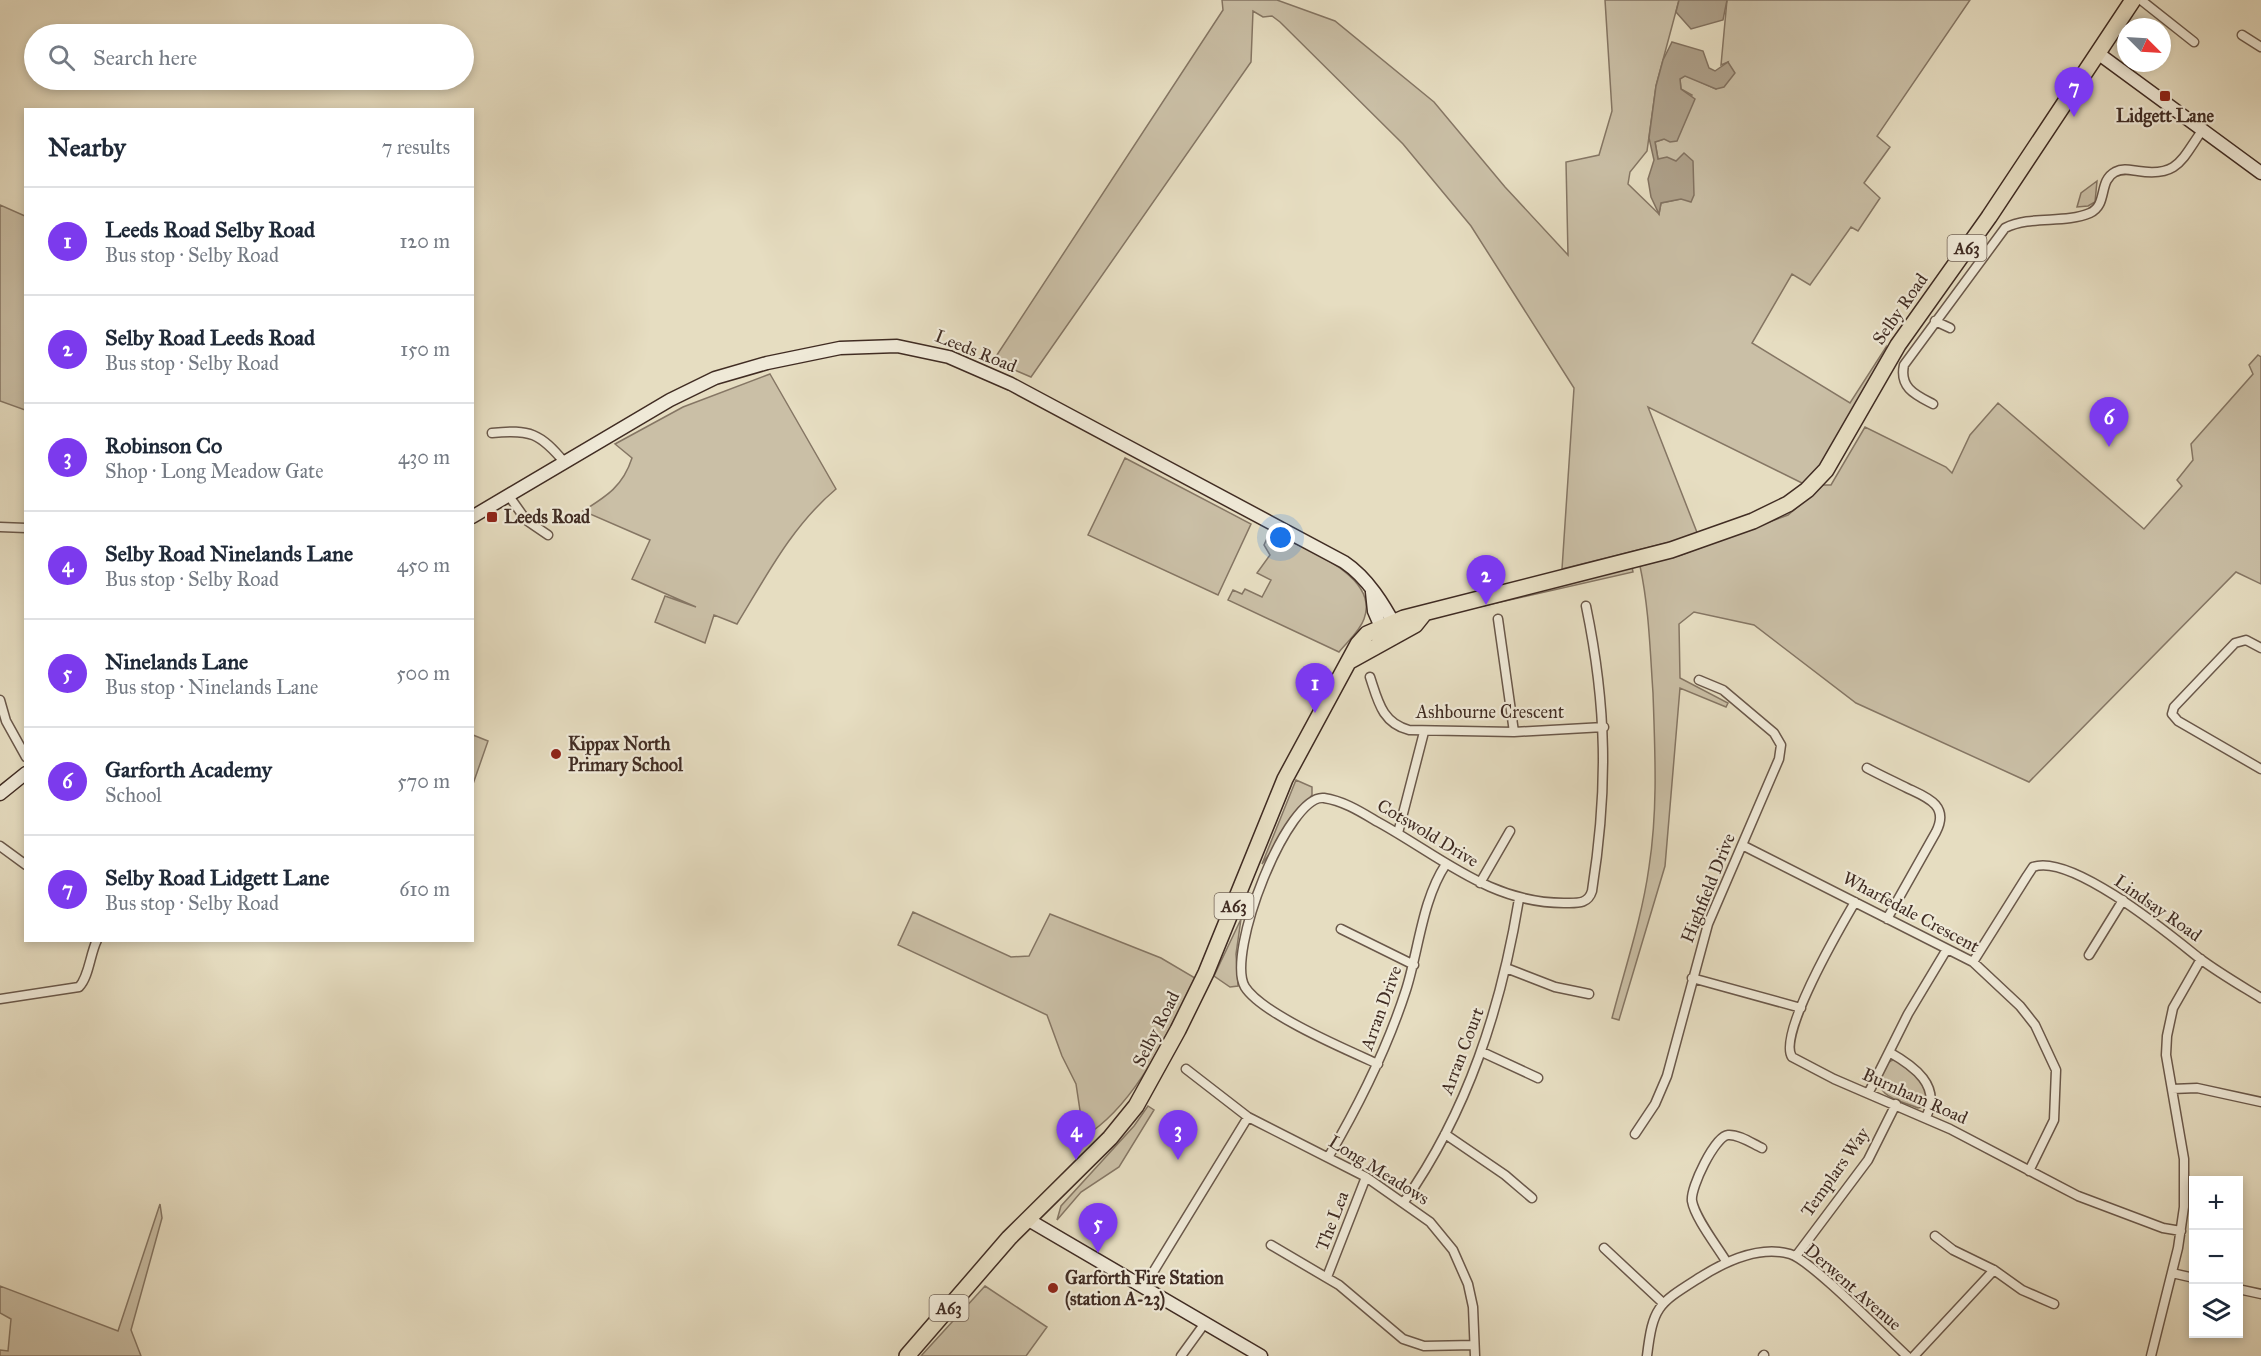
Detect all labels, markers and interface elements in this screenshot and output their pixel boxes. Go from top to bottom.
north arrow [2117,18,2171,72]
search box [24,24,474,90]
icon: search [45,41,78,74]
text: Search here [93,44,197,71]
pin: 7 [2054,68,2094,117]
marker: Lidgett Lane [2158,89,2172,103]
place label: Lidgett Lane [2116,105,2214,128]
text: Nearby [48,131,126,163]
text: 7 results [382,135,450,159]
text: Leeds Road Selby Road [105,216,315,243]
text: 1 [64,229,71,253]
text: 120 m [399,229,450,253]
road number: A63 [1948,235,1986,261]
text: Bus stop · Selby Road [105,243,279,267]
street label: Selby Road [1868,269,1932,349]
text: Selby Road Leeds Road [105,324,315,351]
street label: Leeds Road [932,325,1020,377]
text: 2 [63,337,72,361]
text: 150 m [400,337,450,361]
text: Bus stop · Selby Road [105,351,279,375]
pin: 6 [2090,398,2128,447]
text: Robinson Co [105,432,222,459]
text: 3 [64,445,72,469]
text: 430 m [398,445,450,469]
text: Shop · Long Meadow Gate [105,459,324,483]
place label: Leeds Road [504,506,591,528]
marker: Leeds Road [485,510,499,524]
your location [1266,523,1295,552]
text: Selby Road Ninelands Lane [105,540,353,567]
text: 4 [62,553,73,577]
text: 450 m [397,553,450,577]
pin: 2 [1466,556,1506,605]
text: Bus stop · Selby Road [105,567,279,591]
text: Ninelands Lane [105,648,248,675]
text: 5 [63,661,72,685]
text: 500 m [396,661,450,685]
pin: 1 [1296,664,1334,713]
text: Bus stop · Ninelands Lane [105,675,318,699]
street label: Ashbourne Crescent [1415,701,1565,723]
place label: Kippax North Primary School [568,733,684,777]
marker: Kippax North Primary School [549,747,563,761]
text: Garforth Academy [105,756,272,783]
text: 6 [62,769,73,793]
text: 570 m [397,769,450,793]
text: School [105,783,162,807]
street label: Cotswold Drive [1373,794,1483,872]
street label: Highfield Drive [1676,830,1741,946]
text: Selby Road Lidgett Lane [105,864,329,891]
street label: Wharfedale Crescent [1839,867,1984,958]
street label: Lindsay Road [2110,870,2206,946]
text: 7 [62,877,73,901]
text: 610 m [399,877,450,901]
text: Bus stop · Selby Road [105,891,279,915]
road number: A63 [1214,893,1254,919]
street label: Arran Drive [1355,963,1406,1054]
street label: Selby Road [1128,988,1184,1070]
street label: Arran Court [1435,1004,1489,1098]
street label: Burnham Road [1859,1063,1971,1129]
pin: 4 [1056,1110,1096,1160]
pin: 3 [1158,1110,1198,1160]
street label: Templars Way [1796,1123,1874,1221]
street label: Long Meadows [1324,1130,1433,1211]
map controls [2189,1176,2243,1338]
button: + [2189,1176,2243,1230]
street label: The Lea [1311,1188,1354,1254]
pin: 5 [1078,1204,1118,1253]
button: − [2189,1230,2243,1284]
street label: Derwent Avenue [1800,1239,1906,1335]
place label: Garforth Fire Station (station A-23) [1065,1267,1224,1311]
marker: Garforth Fire Station (station A-23) [1046,1281,1060,1295]
button: layers [2189,1284,2243,1338]
road number: A63 [930,1295,968,1321]

